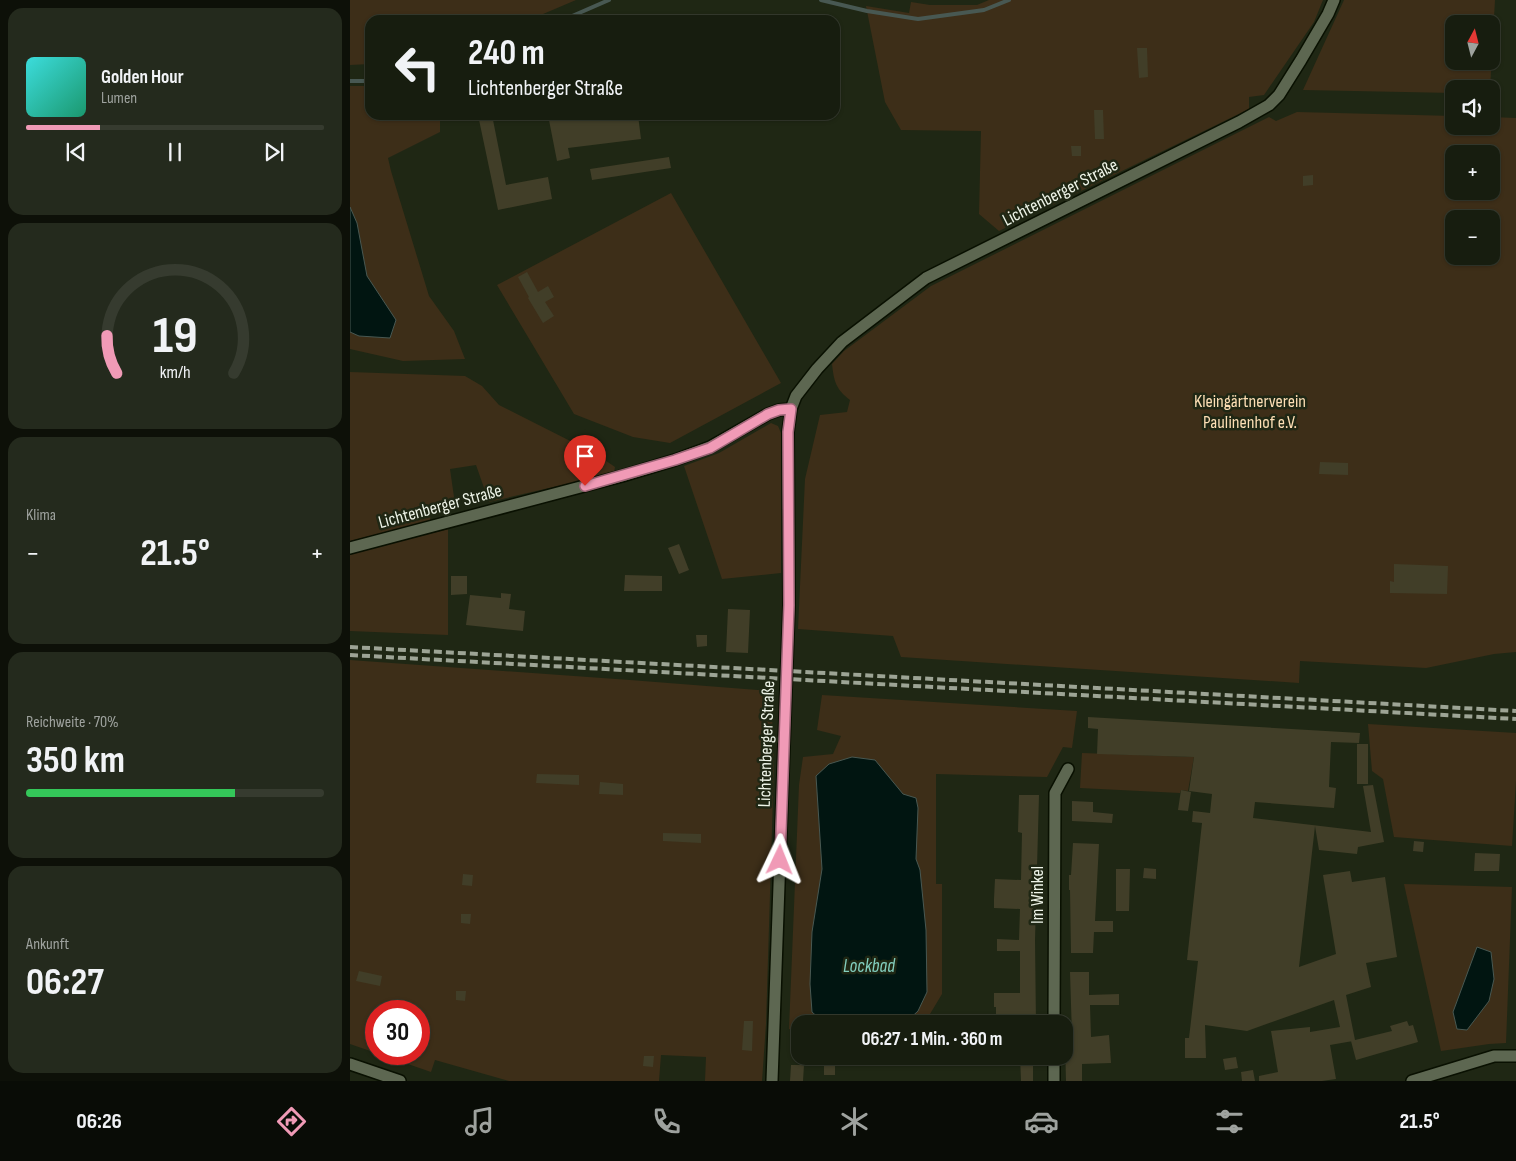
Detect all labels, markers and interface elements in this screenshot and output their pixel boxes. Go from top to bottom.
north arrow [1445,15,1500,70]
map controls [1445,15,1500,265]
text: 240 m [468,32,545,75]
icon: left [385,35,450,100]
text: Golden Hour [101,66,184,89]
text: Lichtenberger Straße [468,75,623,102]
button: sound [1445,80,1500,135]
text: Lumen [101,89,137,108]
icon: previous [62,138,90,166]
icon: pause [161,138,189,166]
icon: next [260,138,288,166]
button: + [1445,145,1500,200]
street label: Lichtenberger Straße [999,154,1122,231]
button: − [1445,210,1500,265]
text: 19 [152,305,198,368]
text: km/h [160,362,190,383]
park label: Kleingärtnerverein Paulinenhof e.V. [1194,391,1306,433]
pin [564,435,606,486]
icon: arrive [571,442,599,470]
street label: Lichtenberger Straße [376,480,504,533]
text: Klima [26,506,56,525]
text: 21.5° [140,531,210,576]
text: − [26,537,40,570]
text: + [310,537,324,570]
street label: Lichtenberger Straße [754,680,779,808]
text: Reichweite · 70% [26,713,119,732]
text: 350 km [26,738,125,783]
position arrow [753,833,805,885]
street label: Im Winkel [1027,866,1048,924]
text: Ankunft [26,935,69,954]
water label: Lockbad [843,955,896,978]
text: 06:27 [26,960,104,1005]
speed limit sign: 30 [365,1000,430,1065]
text: 06:27 · 1 Min. · 360 m [862,1028,1002,1051]
icon: directions [274,1104,309,1139]
icon: music [462,1104,497,1139]
icon: phone [649,1104,684,1139]
icon: climate [837,1104,872,1139]
icon: car [1024,1104,1059,1139]
icon: filters [1212,1104,1247,1139]
text: 06:26 [76,1108,122,1135]
text: 21.5° [1399,1108,1440,1135]

